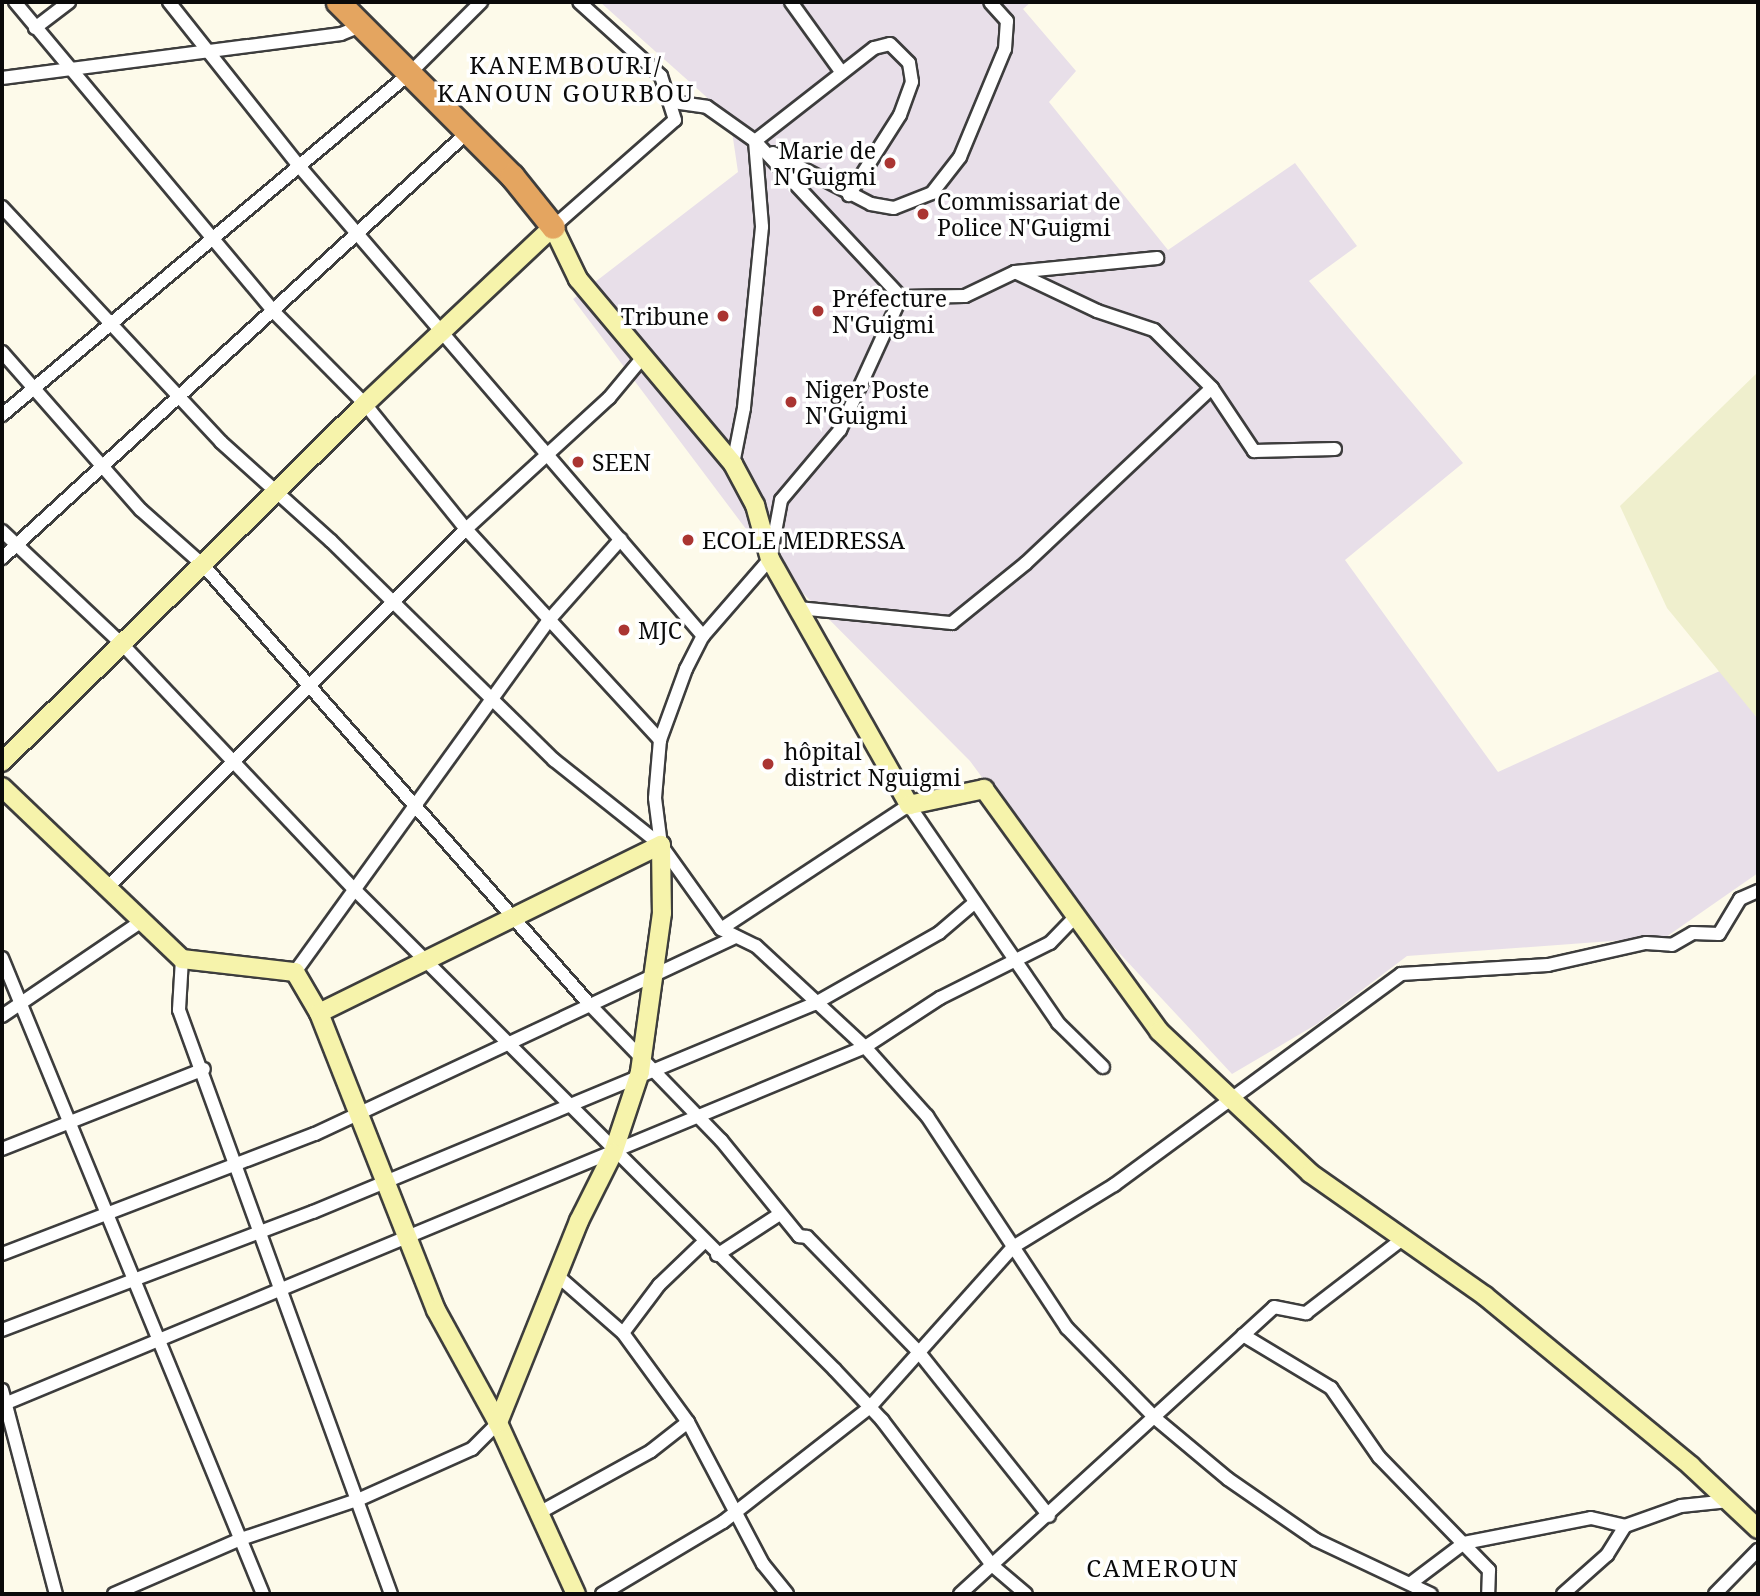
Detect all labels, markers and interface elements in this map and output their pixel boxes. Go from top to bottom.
district label: KANEMBOURI/ KANOUN GOURBOU [439,51,693,107]
place label: Marie de N'Guigmi [774,136,876,190]
marker: Marie de N'Guigmi [882,155,898,171]
place label: Commissariat de Police N'Guigmi [937,187,1121,241]
marker: Commissariat de Police N'Guigmi [915,206,931,222]
place label: Préfecture N'Guigmi [832,284,947,338]
place label: Tribune [621,302,709,330]
marker: Préfecture N'Guigmi [810,303,826,319]
marker: Tribune [715,308,731,324]
place label: Niger Poste N'Guigmi [805,375,929,429]
marker: Niger Poste N'Guigmi [783,394,799,410]
place label: SEEN [592,448,651,476]
marker: SEEN [570,454,586,470]
place label: ECOLE MEDRESSA [702,526,905,554]
marker: ECOLE MEDRESSA [680,532,696,548]
place label: MJC [638,616,682,644]
marker: MJC [616,622,632,638]
place label: hôpital district Nguigmi [784,737,961,791]
marker: hôpital district Nguigmi [758,754,778,774]
district label: CAMEROUN [1087,1554,1239,1582]

